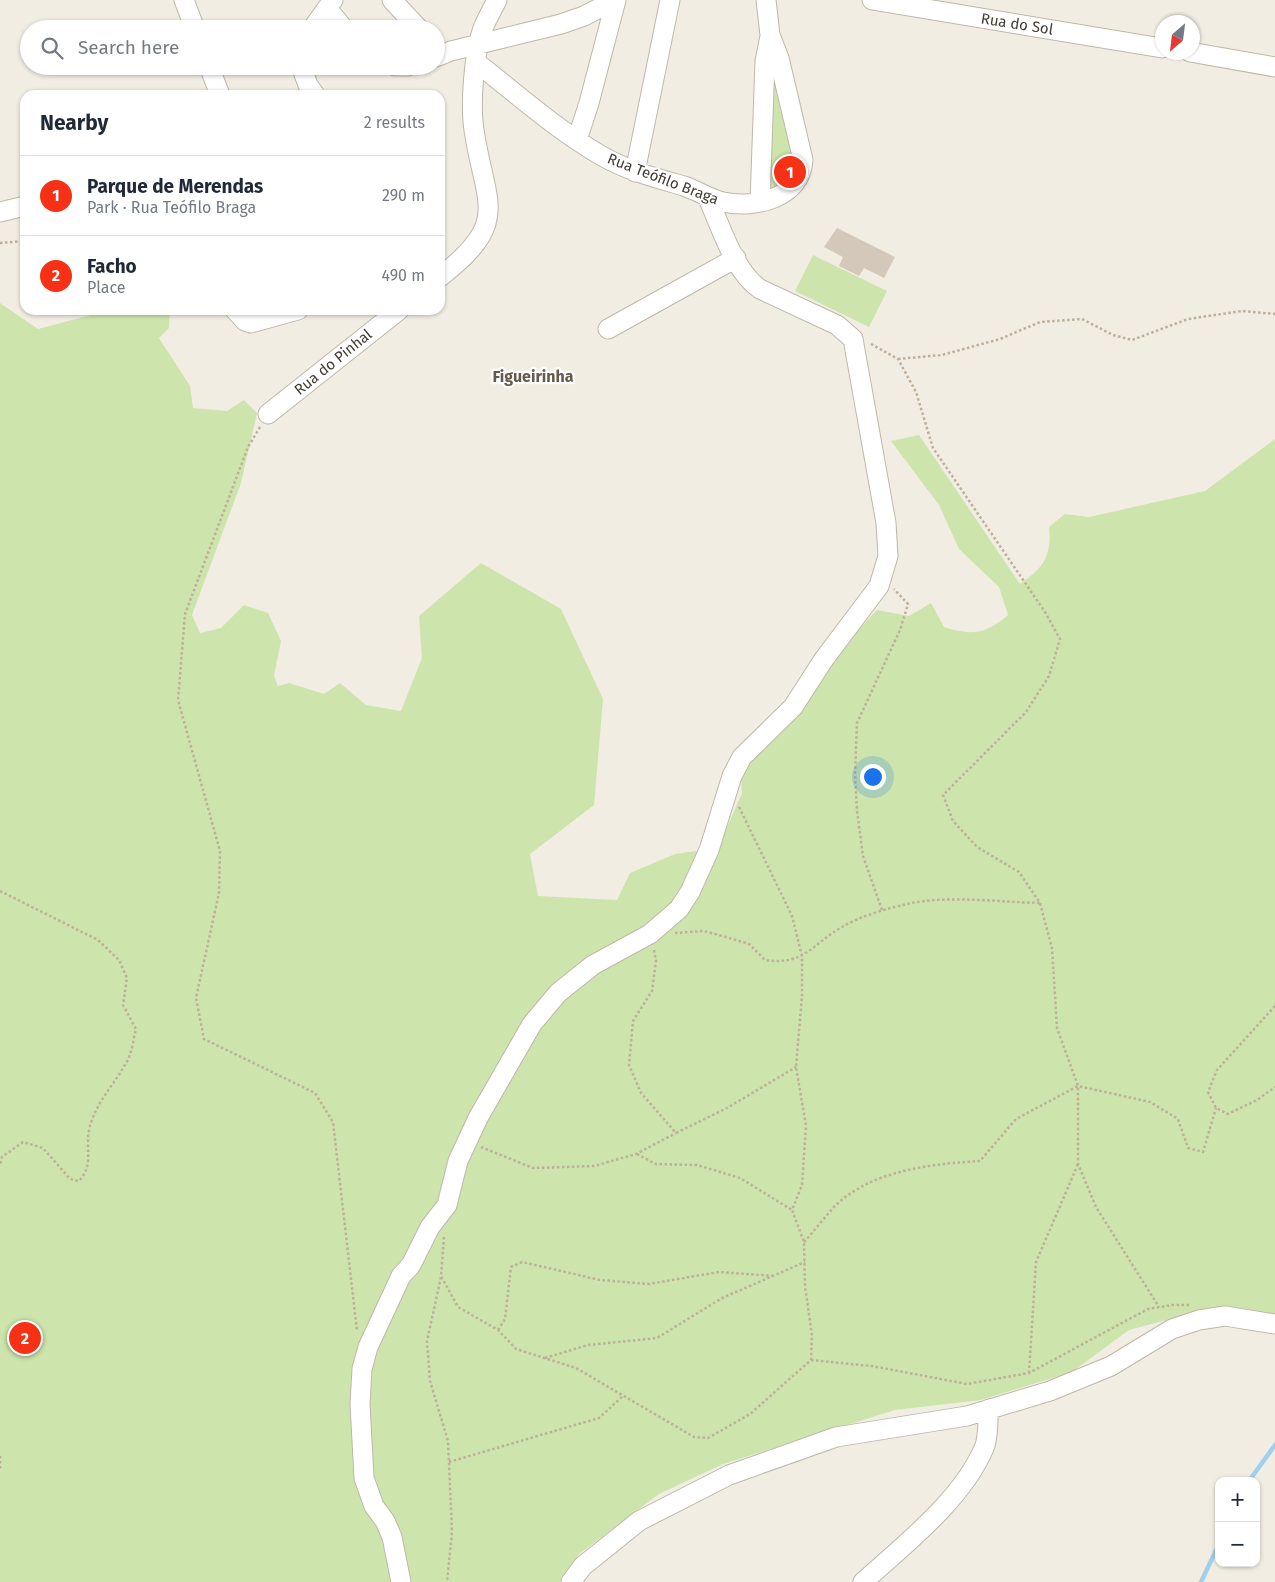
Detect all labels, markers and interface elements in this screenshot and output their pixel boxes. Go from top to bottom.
street label: Rua do Sol [980,9,1055,39]
north arrow [1155,15,1200,60]
search box [20,20,445,75]
icon: search [38,34,66,62]
text: Search here [78,36,179,59]
text: Nearby [40,110,108,136]
text: 2 results [364,113,425,132]
street label: Rua Teófilo Braga [605,150,721,208]
pin: 1 [774,153,806,191]
text: Parque de Merendas [87,175,263,198]
text: 1 [52,186,60,205]
text: 290 m [382,186,425,205]
text: Park · Rua Teófilo Braga [87,198,256,217]
text: Facho [87,255,137,278]
text: 2 [52,266,60,285]
text: 490 m [382,266,425,285]
text: Place [87,278,126,297]
street label: Rua do Pinhal [291,325,376,399]
district label: Figueirinha [492,367,574,386]
your location [860,764,886,790]
pin: 2 [9,1319,41,1357]
map controls [1215,1477,1260,1567]
button: + [1215,1477,1260,1522]
button: − [1215,1522,1260,1567]

